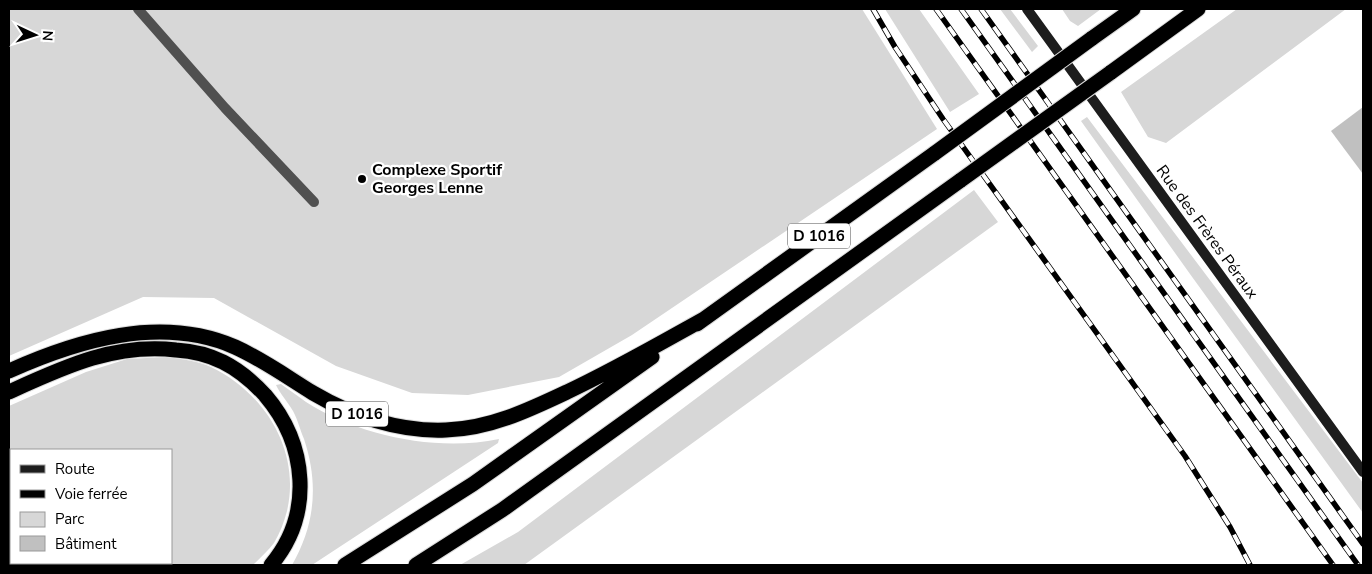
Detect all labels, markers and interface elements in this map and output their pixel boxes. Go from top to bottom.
north arrow [10,10,60,60]
text: N [38,30,57,42]
place label: Complexe Sportif Georges Lenne [372,159,503,199]
street label: Rue des Frères Péraux [1151,161,1263,304]
marker: Complexe Sportif Georges Lenne [356,173,368,185]
road number: D 1016 [788,224,850,248]
road number: D 1016 [326,402,388,426]
legend [10,449,172,564]
text: Route [55,459,95,479]
text: Voie ferrée [54,484,127,504]
text: Parc [55,509,84,529]
text: Bâtiment [55,534,117,554]

